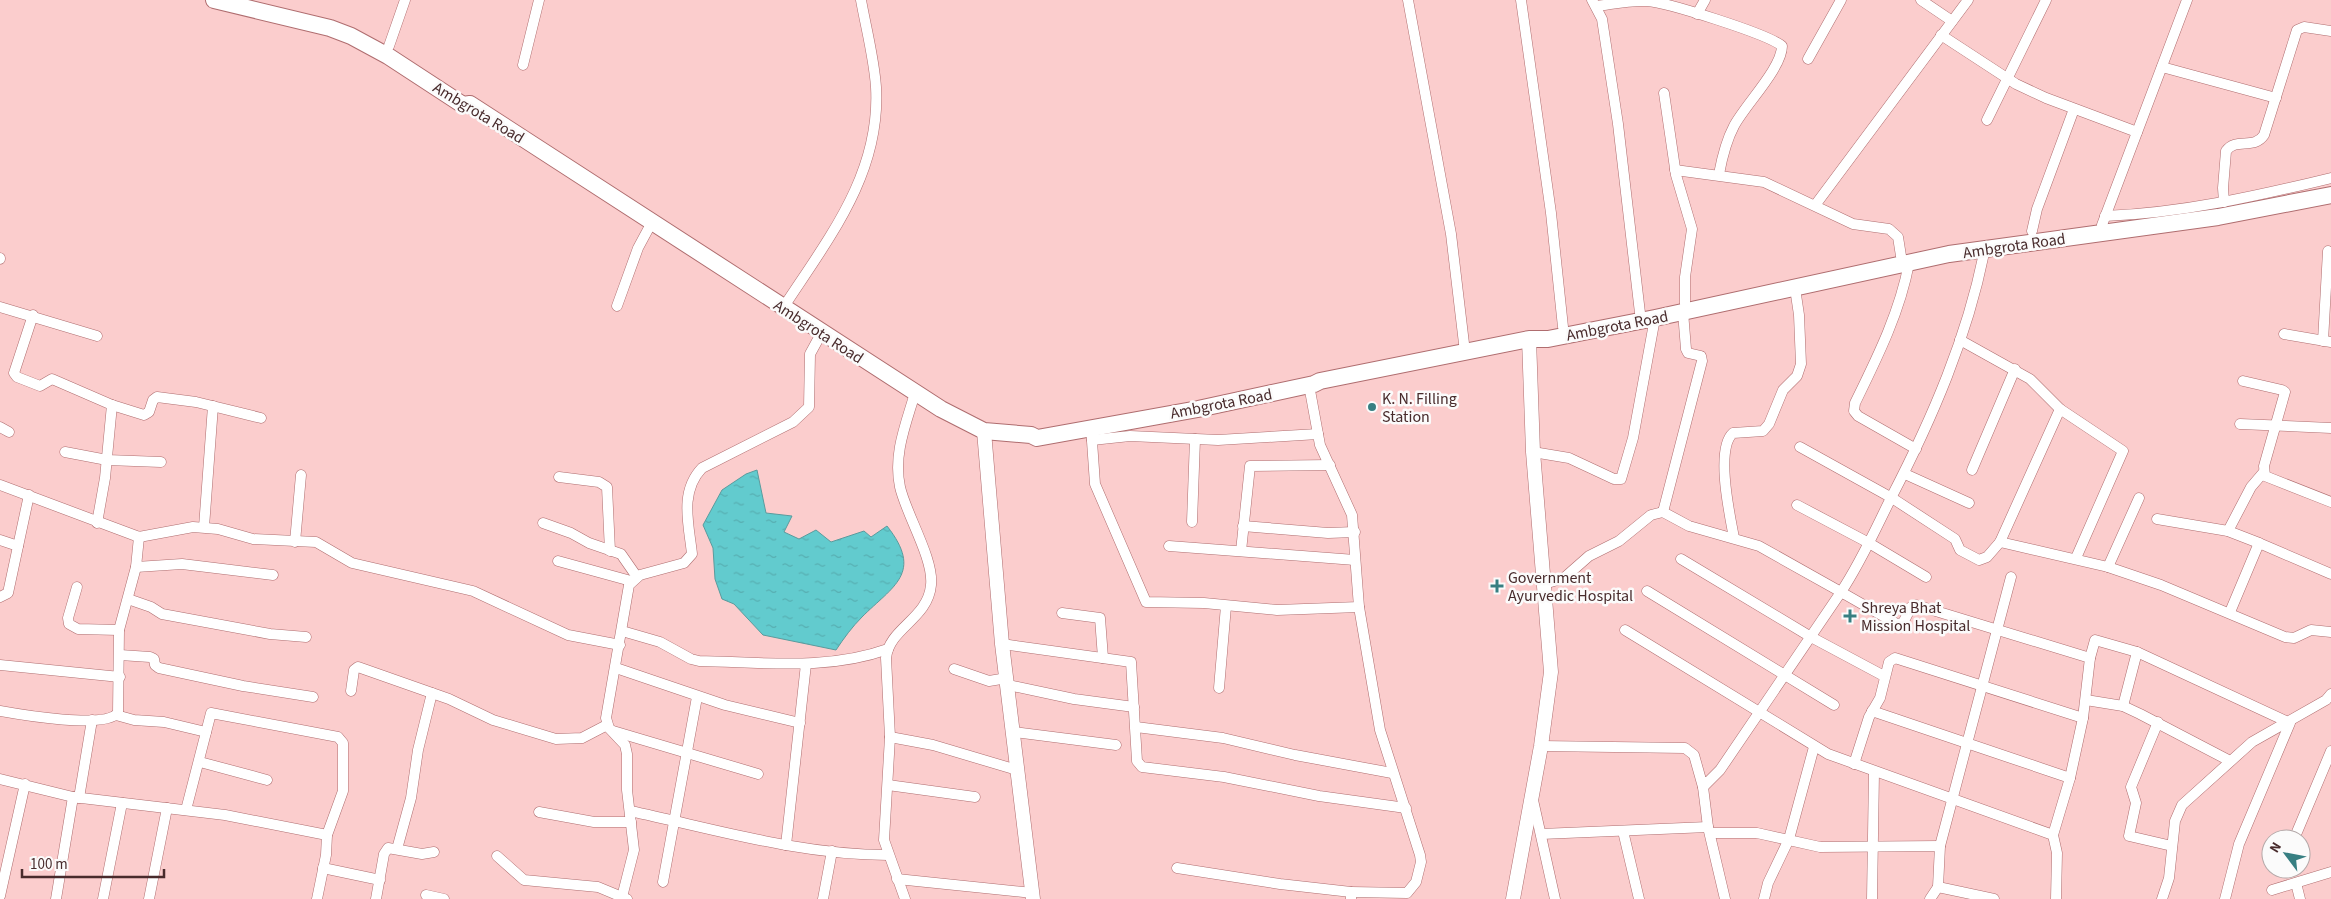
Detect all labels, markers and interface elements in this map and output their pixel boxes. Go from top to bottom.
street label: Ambgrota Road [429,77,528,149]
street label: Ambgrota Road [1961,228,2067,264]
street label: Ambgrota Road [769,294,868,369]
street label: Ambgrota Road [1564,305,1670,347]
street label: Ambgrota Road [1168,383,1274,425]
place label: K. N. Filling Station [1382,388,1457,428]
marker: K. N. Filling Station [1366,401,1378,413]
place label: Government Ayurvedic Hospital [1508,567,1633,607]
marker: Government Ayurvedic Hospital [1490,579,1504,593]
place label: Shreya Bhat Mission Hospital [1861,597,1970,637]
marker: Shreya Bhat Mission Hospital [1843,609,1857,623]
north arrow [2261,829,2311,879]
text: N [2265,838,2287,857]
scale bar [22,846,165,878]
text: 100 m [30,854,68,875]

